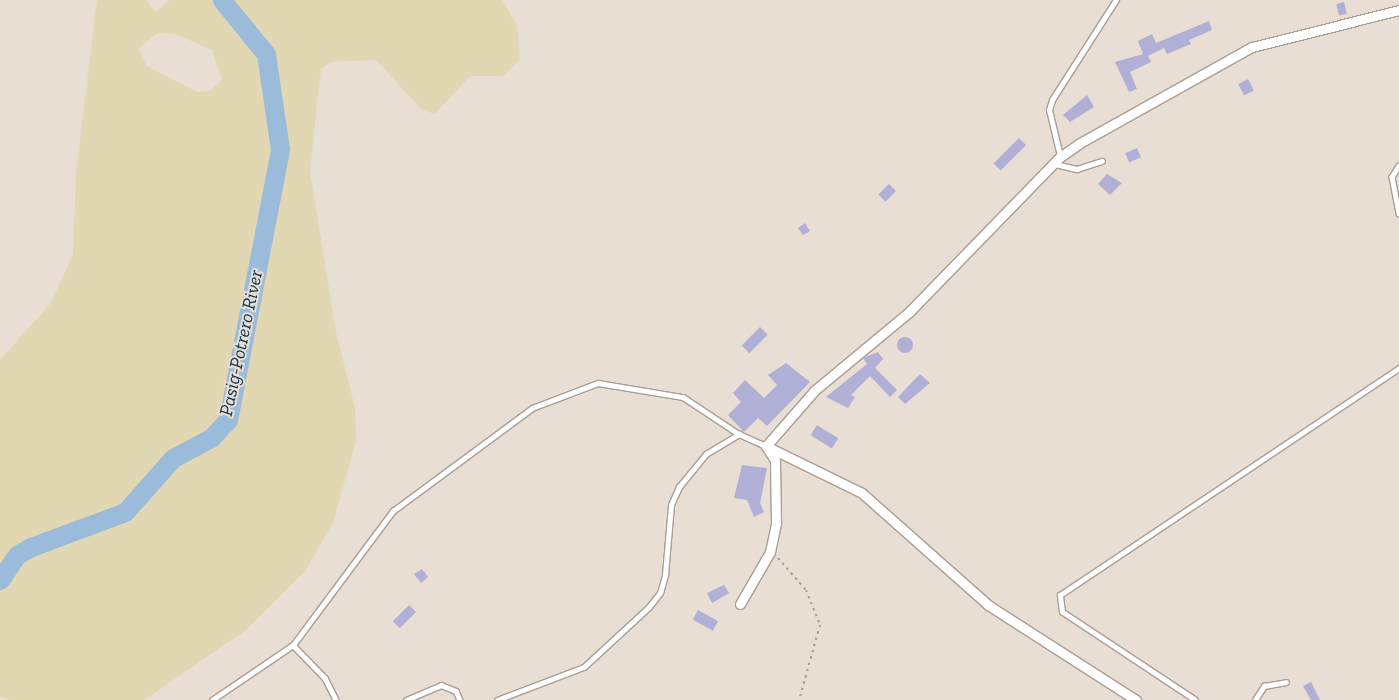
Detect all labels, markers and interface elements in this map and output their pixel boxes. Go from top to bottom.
water label: Pasig-Potrero River [214,268,268,418]

